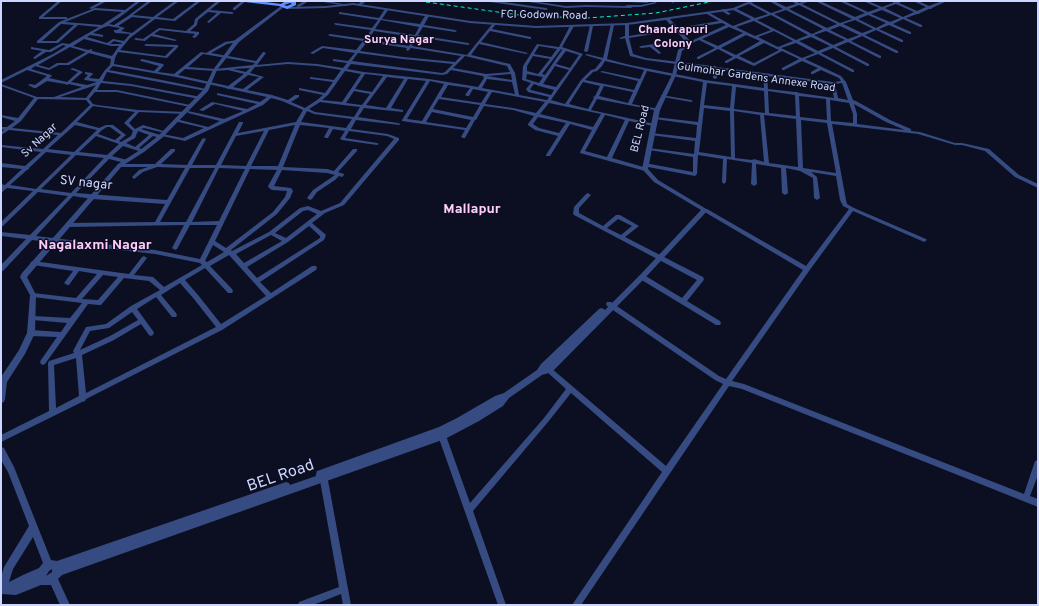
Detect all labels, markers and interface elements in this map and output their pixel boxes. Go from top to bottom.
street label: FCI Godown Road [501,9,587,23]
district label: Chandrapuri Colony [638,24,708,52]
district label: Surya Nagar [364,34,434,48]
street label: Gulmohar Gardens Annexe Road [676,60,836,96]
street label: BEL Road [629,104,653,154]
street label: Sv Nagar [19,121,61,161]
street label: SV nagar [59,173,113,195]
district label: Mallapur [443,202,501,218]
district label: Nagalaxmi Nagar [38,238,152,254]
street label: BEL Road [245,457,317,497]

